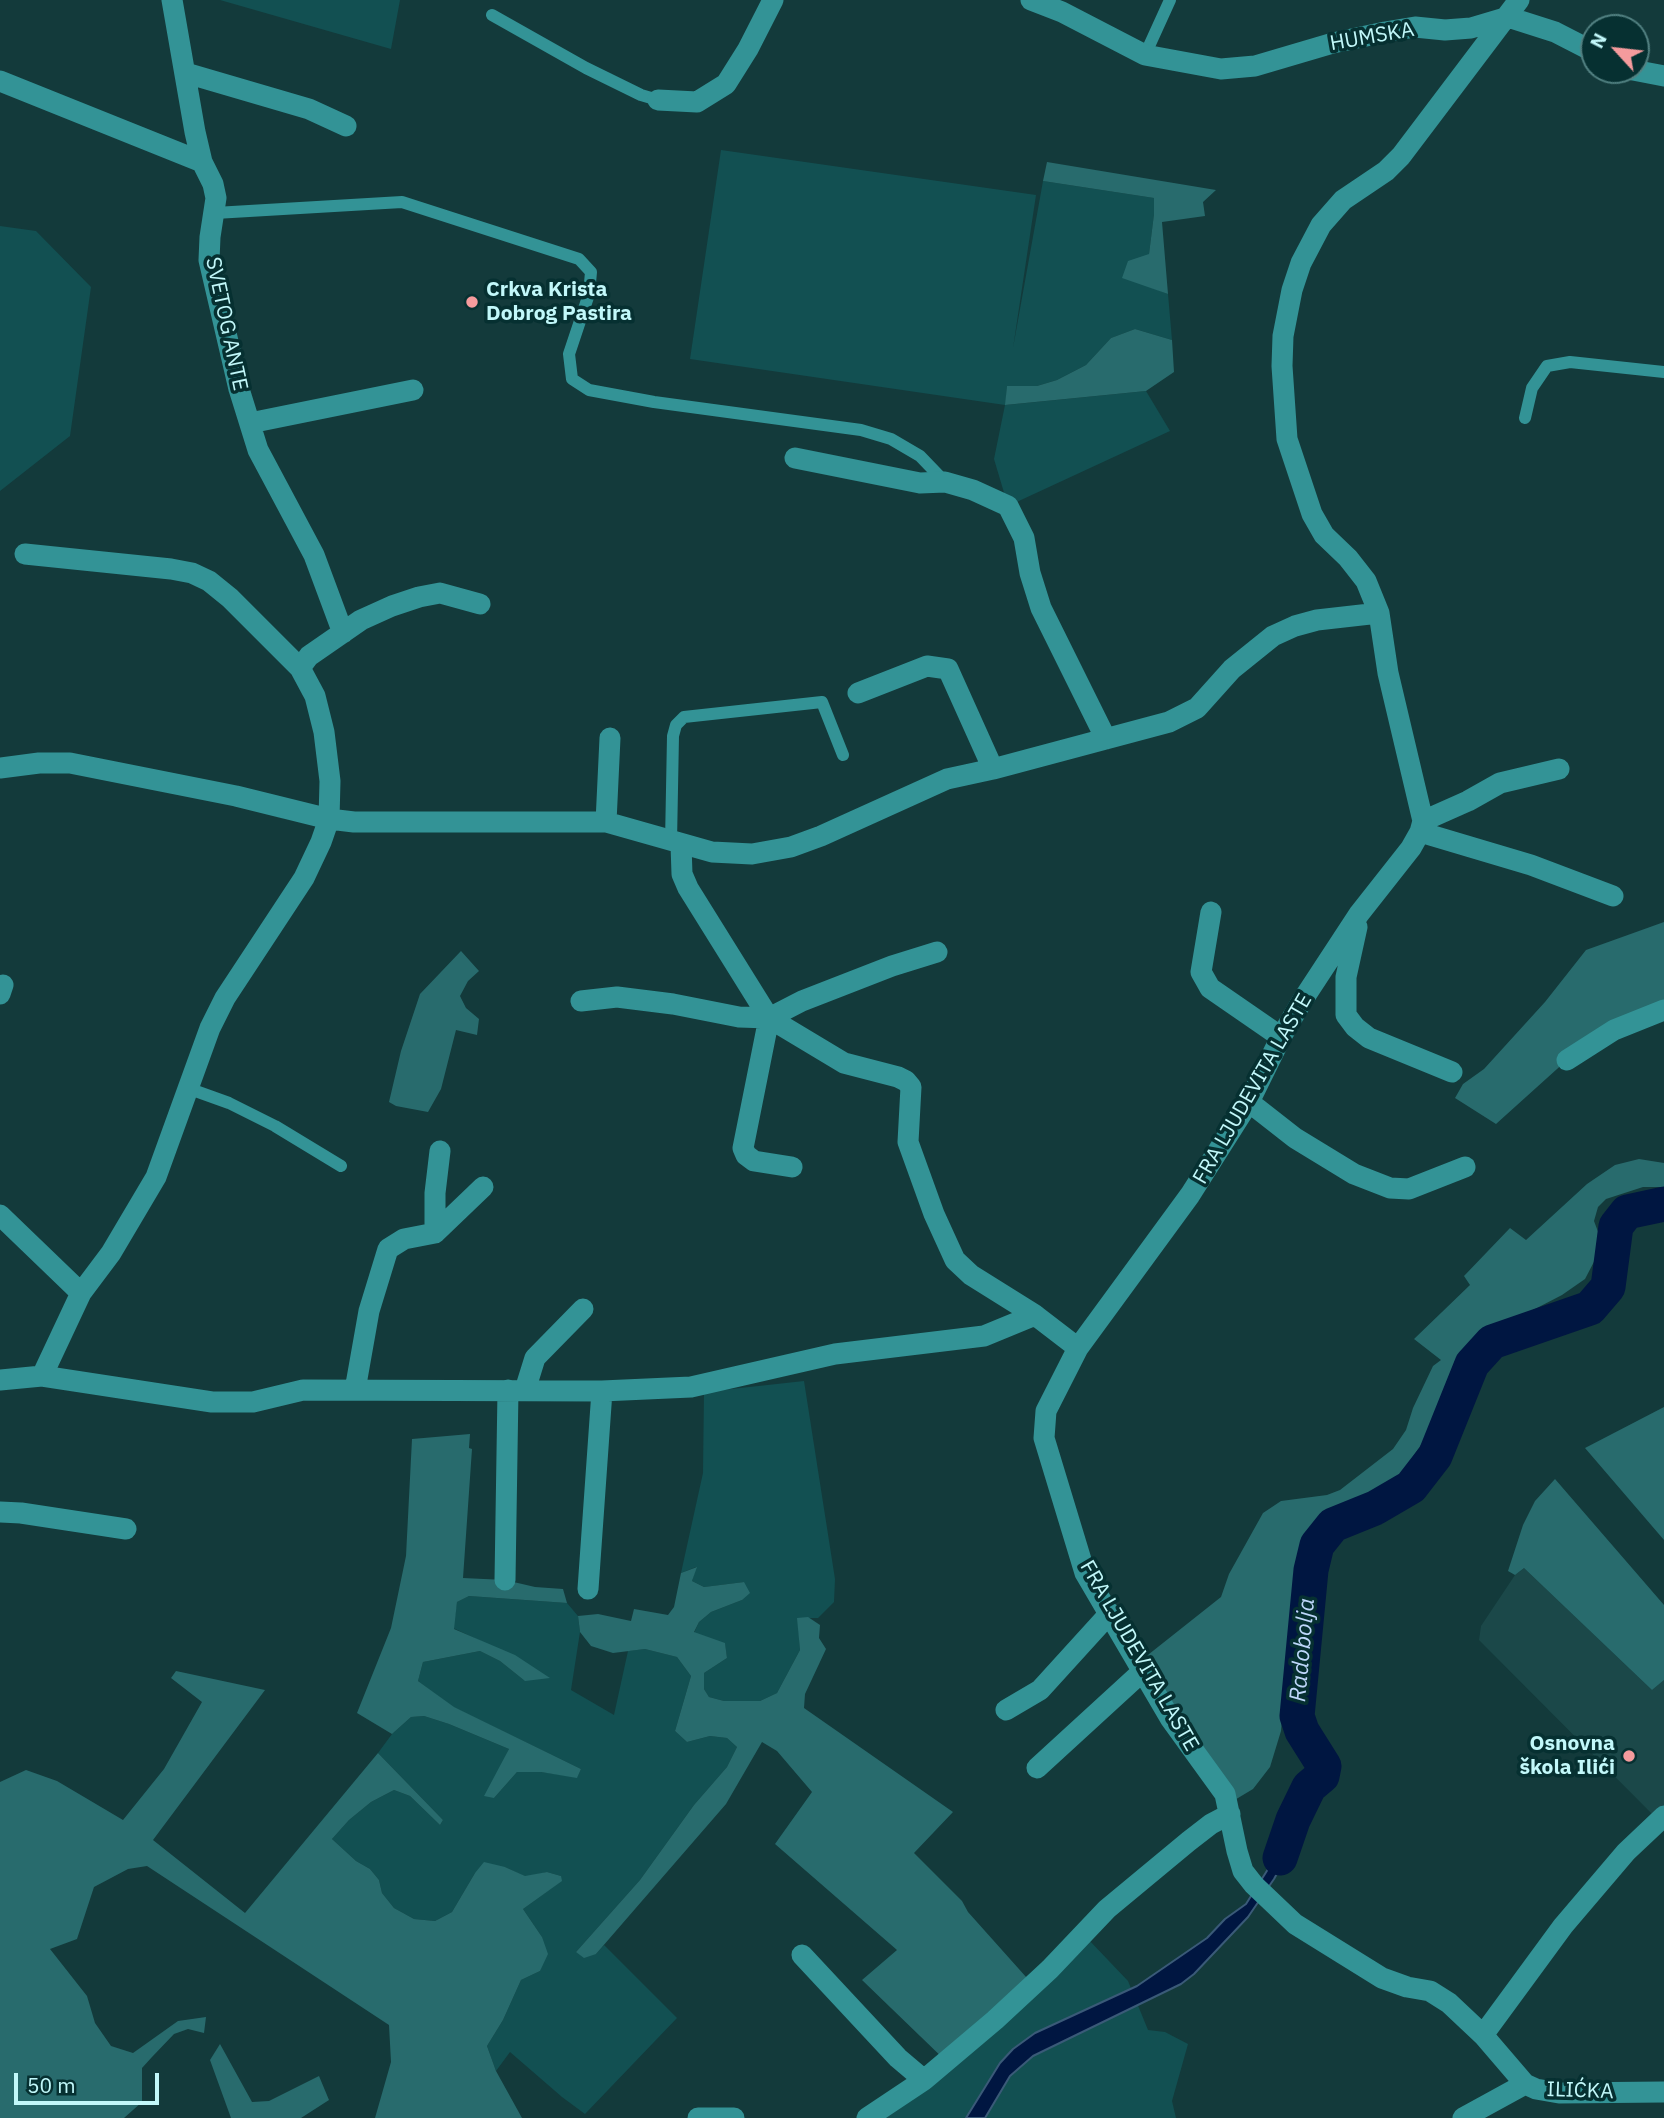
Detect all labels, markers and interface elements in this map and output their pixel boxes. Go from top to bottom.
north arrow [1580,14,1650,84]
street label: HUMSKA [1328,17,1416,57]
text: N [1584,29,1612,52]
street label: SVETOG ANTE [200,255,252,393]
place label: Crkva Krista Dobrog Pastira [486,277,632,327]
marker: Crkva Krista Dobrog Pastira [464,294,480,310]
street label: FRA LJUDEVITA LASTE [1188,989,1318,1189]
street label: FRA LJUDEVITA LASTE [1074,1556,1204,1756]
water label: Radobolja [1285,1597,1321,1703]
place label: Osnovna škola Ilići [1519,1731,1615,1781]
marker: Osnovna škola Ilići [1621,1748,1637,1764]
scale bar [18,2058,163,2102]
text: 50 m [27,2071,76,2099]
street label: ILIĆKA [1546,2077,1614,2105]

